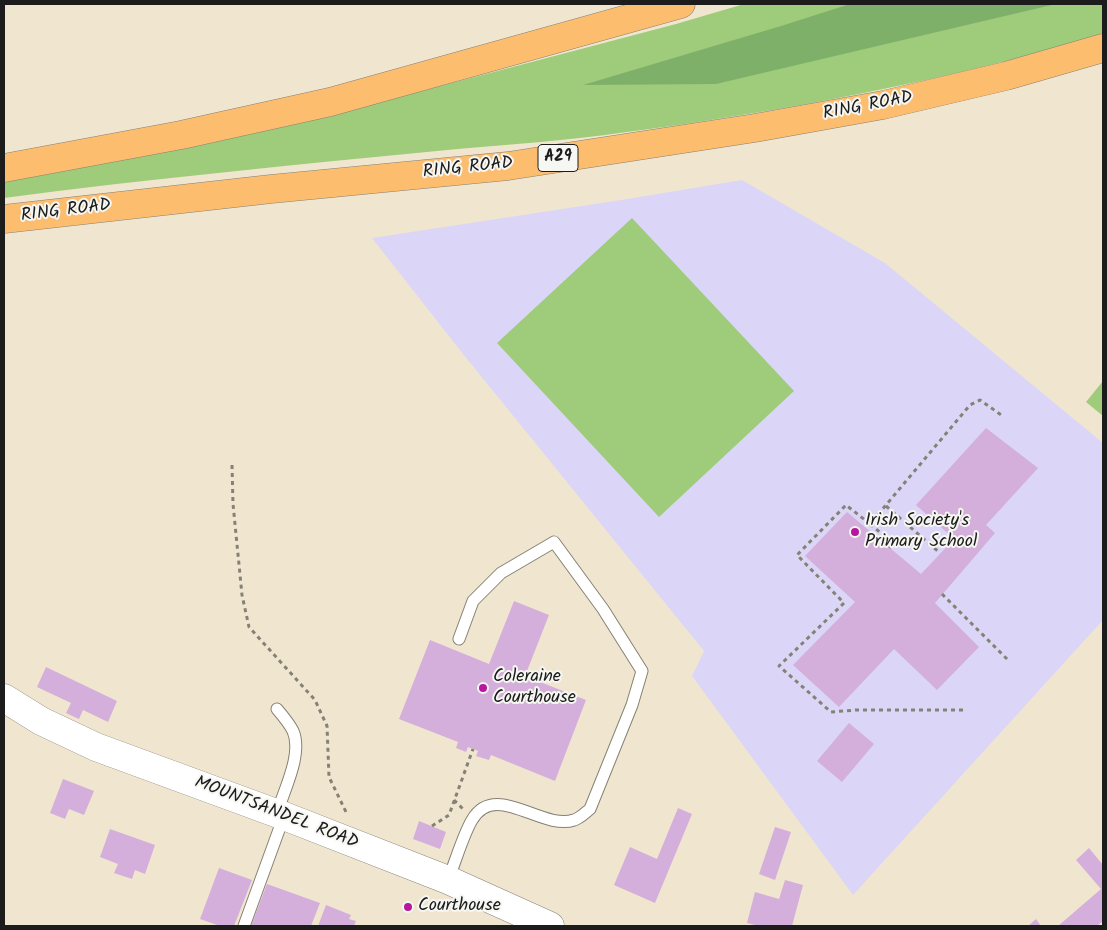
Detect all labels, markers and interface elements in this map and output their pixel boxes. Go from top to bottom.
street label: RING ROAD [821,88,915,126]
road number: A29 [538,144,578,172]
street label: RING ROAD [422,154,514,184]
street label: RING ROAD [20,196,112,228]
place label: Irish Society's Primary School [865,511,977,554]
marker: Irish Society's Primary School [849,526,861,538]
place label: Coleraine Courthouse [493,667,576,710]
marker: Coleraine Courthouse [477,682,489,694]
street label: MOUNTSANDEL ROAD [191,773,361,855]
place label: Courthouse [418,896,501,918]
marker: Courthouse [402,901,414,913]

